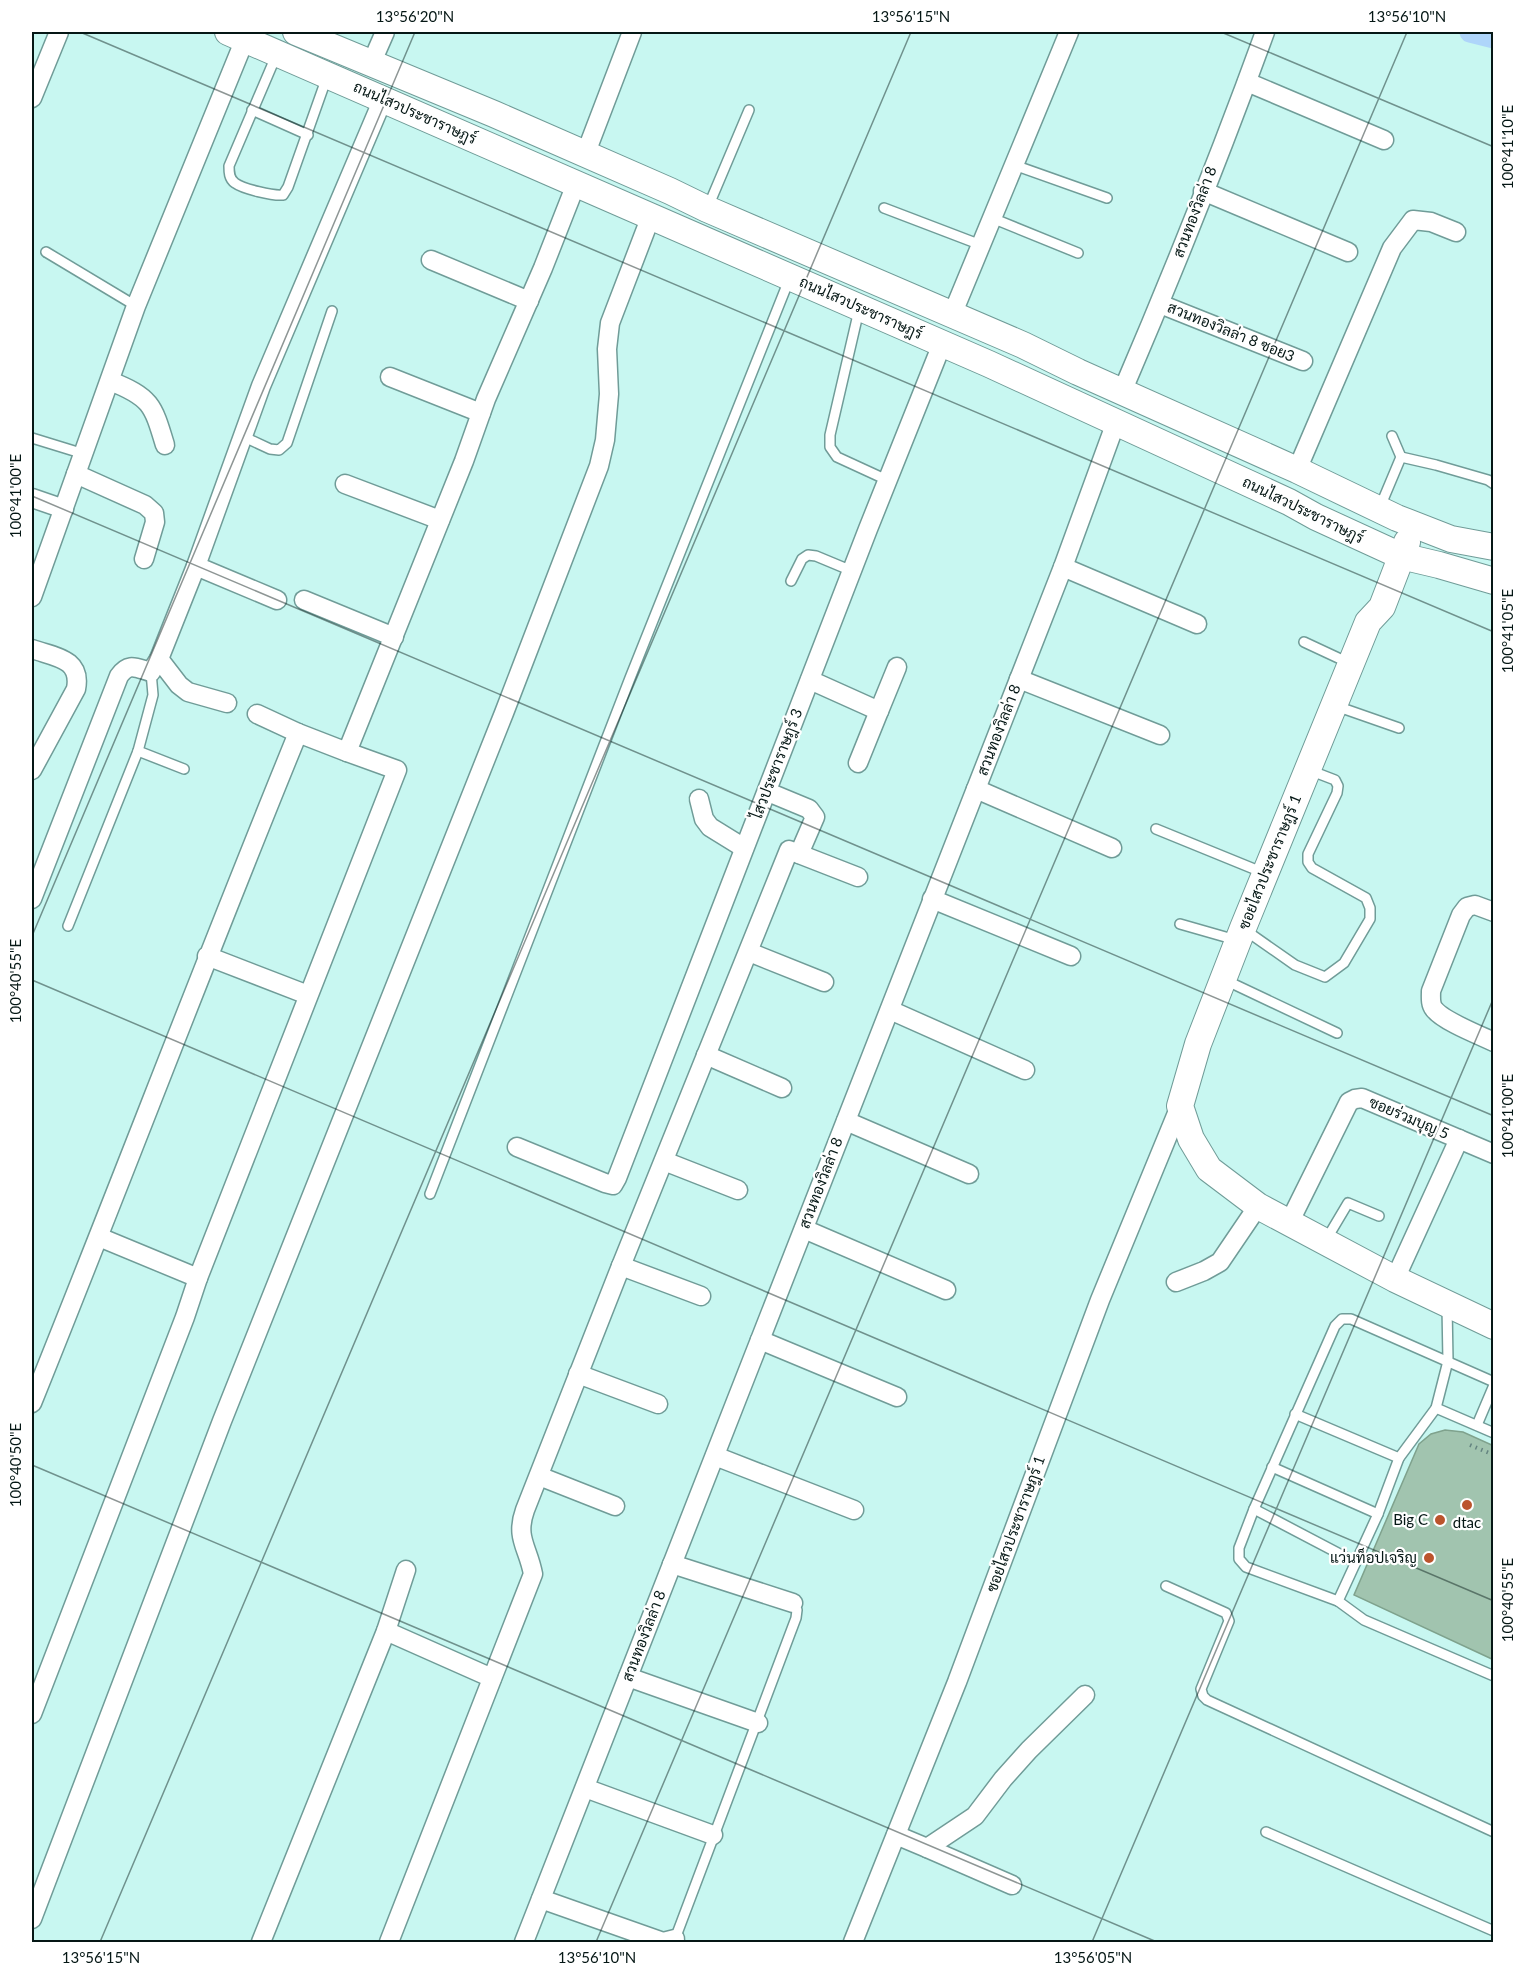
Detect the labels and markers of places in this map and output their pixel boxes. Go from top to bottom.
marker: dtac [1460,1498,1474,1512]
place label: Big C [1393,1510,1428,1528]
marker: Big C [1433,1513,1447,1527]
place label: dtac [1453,1513,1481,1531]
place label: แว่นท็อปเจริญ [1330,1547,1417,1567]
marker: แว่นท็อปเจริญ [1422,1551,1436,1565]

